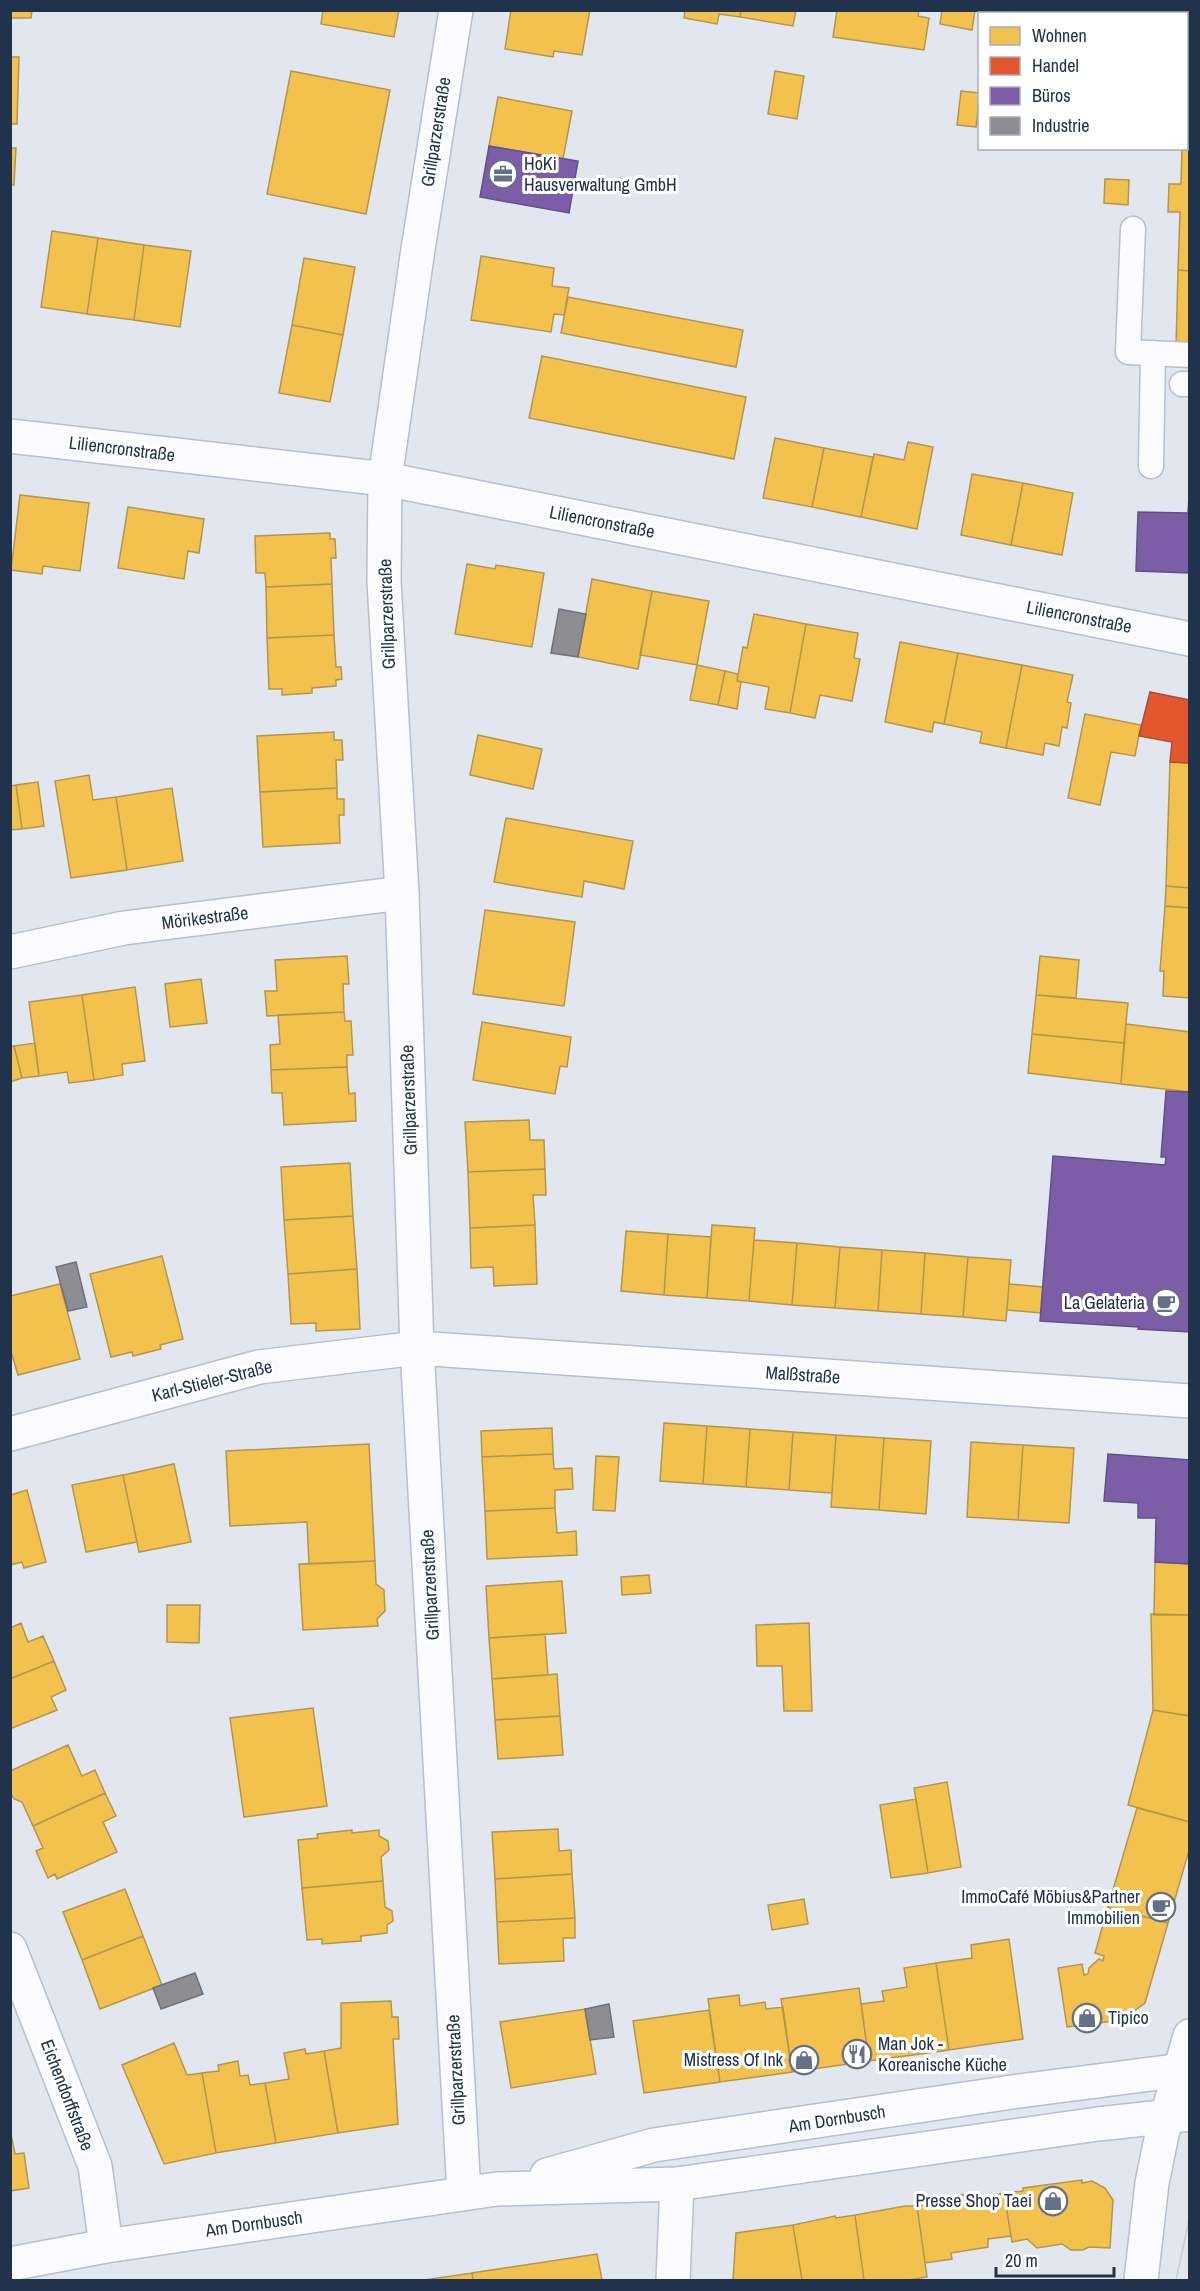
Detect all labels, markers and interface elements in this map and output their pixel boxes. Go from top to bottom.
legend [978,12,1188,150]
text: Wohnen [1032,23,1087,48]
text: Handel [1032,53,1079,78]
street label: Grillparzerstraße [414,75,457,189]
text: Büros [1032,83,1071,108]
text: Industrie [1032,113,1089,138]
place label: HoKi Hausverwaltung GmbH [524,151,677,197]
office icon: HoKi Hausverwaltung GmbH [487,158,519,190]
street label: Liliencronstraße [68,430,177,467]
street label: Liliencronstraße [547,499,657,544]
street label: Grillparzerstraße [372,558,401,670]
street label: Liliencronstraße [1024,594,1134,639]
street label: Mörikestraße [160,900,250,935]
street label: Grillparzerstraße [394,1044,423,1156]
cafe icon: La Gelateria [1150,1287,1182,1319]
place label: La Gelateria [1064,1290,1145,1315]
street label: Karl-Stieler-Straße [149,1354,275,1408]
street label: Malßstraße [765,1359,841,1390]
street label: Grillparzerstraße [414,1529,445,1641]
place label: ImmoCafé Möbius&Partner Immobilien [961,1884,1140,1930]
cafe icon: ImmoCafé Möbius&Partner Immobilien [1145,1891,1177,1923]
shop icon: Tipico [1071,2002,1103,2034]
place label: Tipico [1108,2005,1149,2030]
street label: Grillparzerstraße [440,2014,471,2126]
place label: Man Jok - Koreanische Küche [878,2031,1007,2077]
street label: Eichendorffstraße [35,2036,100,2154]
restaurant icon: Man Jok - Koreanische Küche [841,2038,873,2070]
shop icon: Mistress Of Ink [788,2044,820,2076]
place label: Mistress Of Ink [684,2047,784,2072]
street label: Am Dornbusch [786,2099,887,2139]
shop icon: Presse Shop Taei [1037,2185,1069,2217]
place label: Presse Shop Taei [915,2188,1032,2213]
street label: Am Dornbusch [203,2204,304,2243]
scale bar [996,2240,1114,2278]
text: 20 m [1005,2248,1038,2273]

